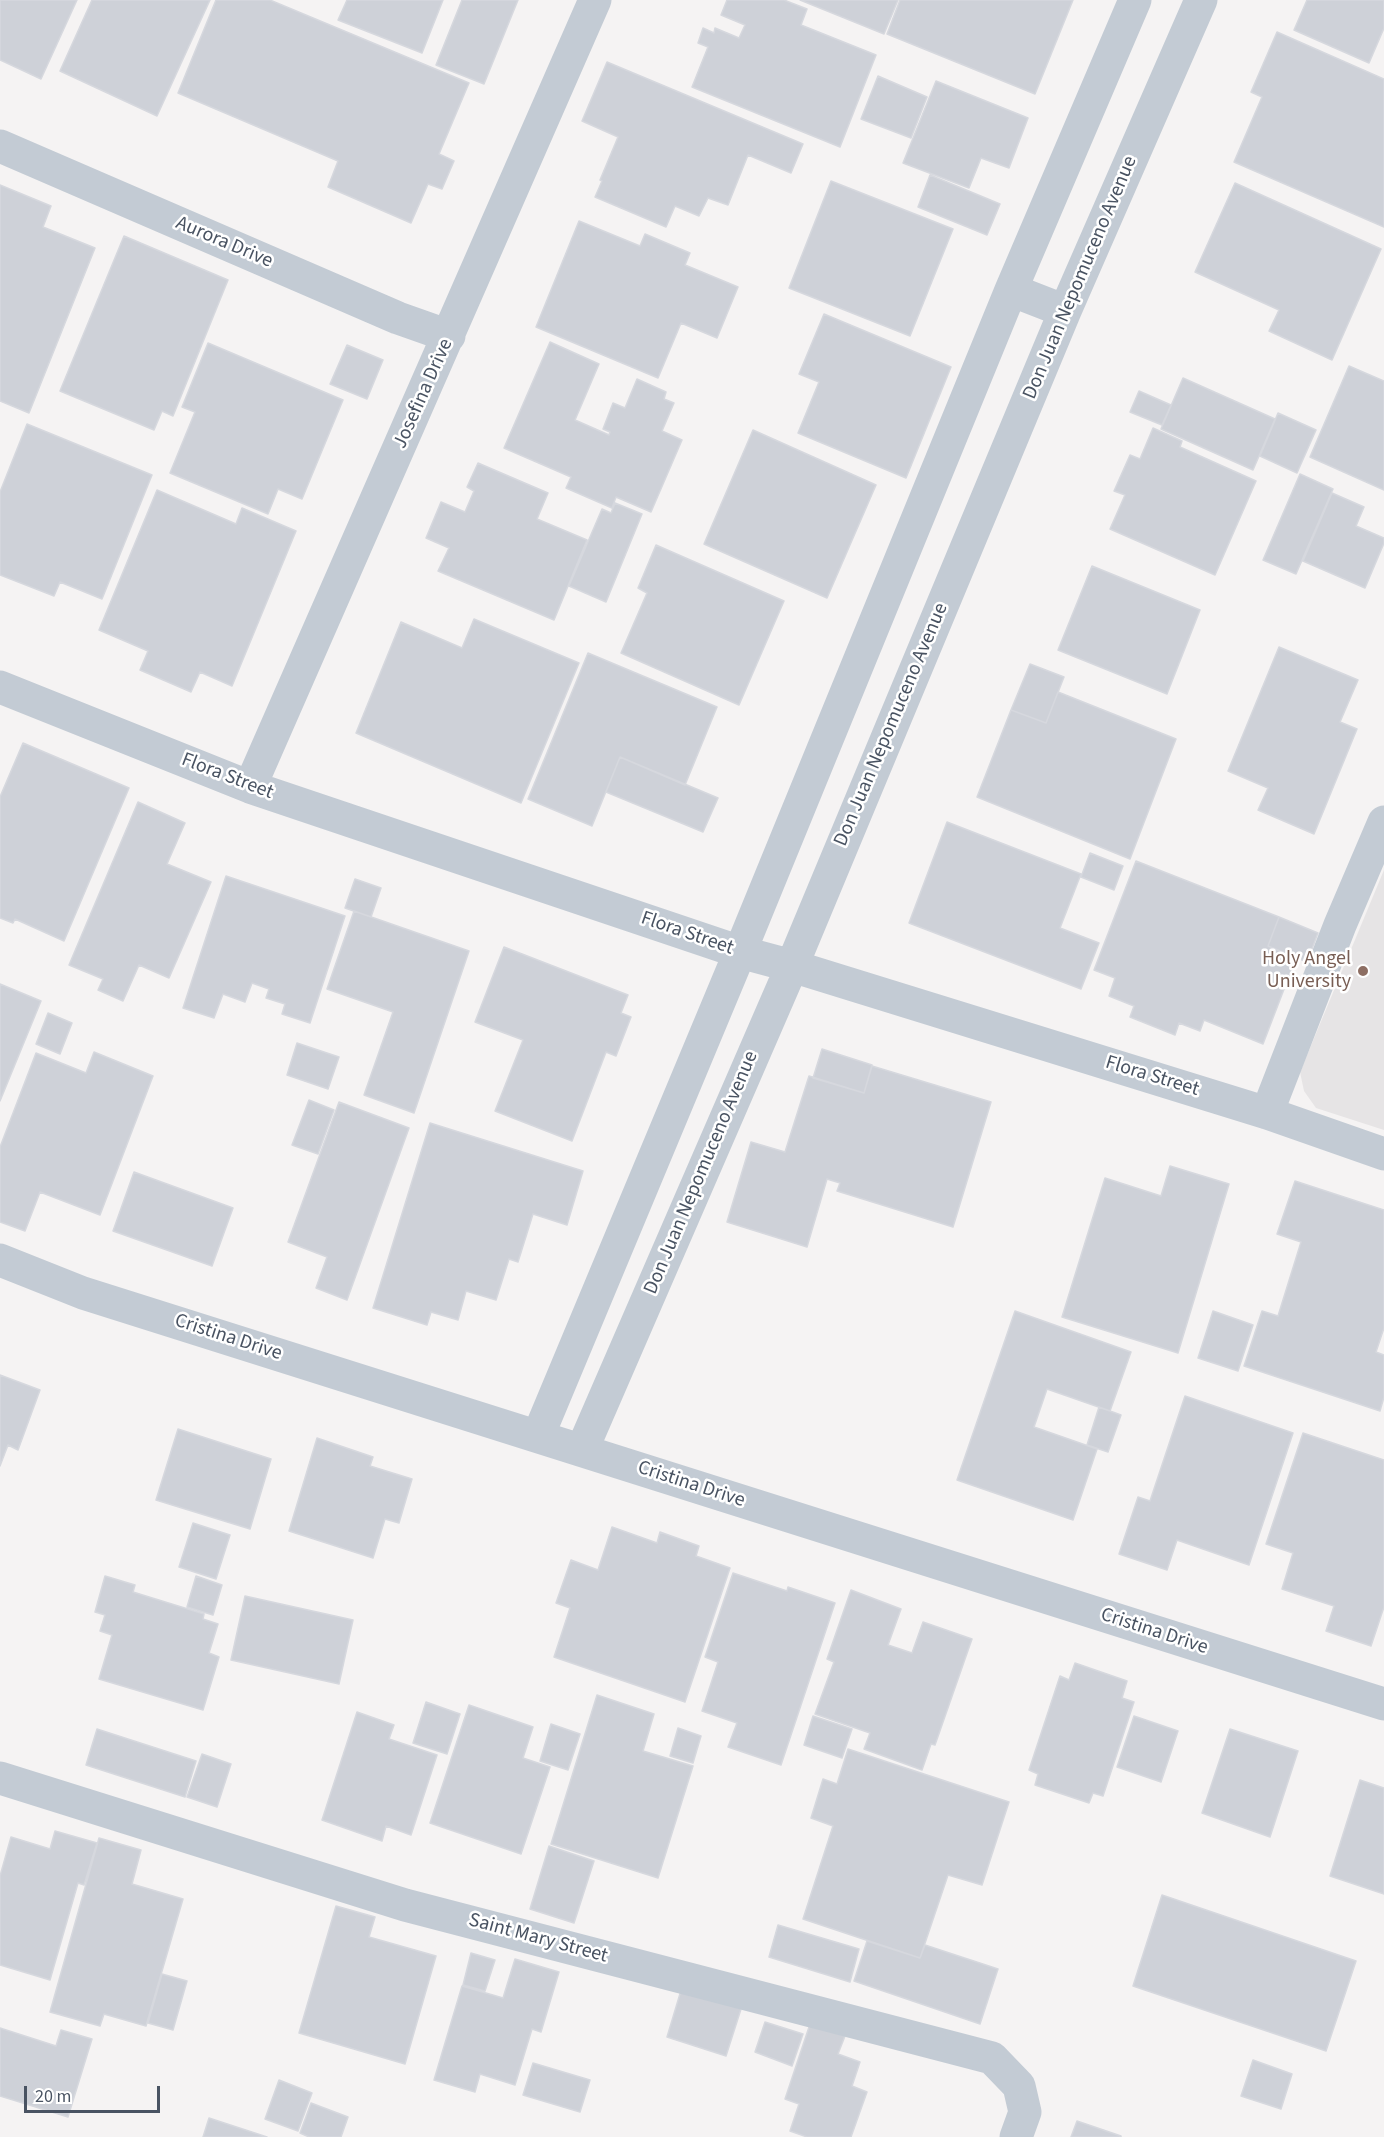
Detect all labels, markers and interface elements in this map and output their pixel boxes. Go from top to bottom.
street label: Don Juan Nepomuceno Avenue [1019,153,1143,403]
street label: Aurora Drive [172,212,276,274]
street label: Josefina Drive [389,335,459,453]
street label: Don Juan Nepomuceno Avenue [830,600,954,850]
street label: Flora Street [178,749,276,805]
street label: Flora Street [637,907,737,961]
place label: Holy Angel University [1262,948,1351,995]
marker: Holy Angel University [1356,964,1370,978]
street label: Don Juan Nepomuceno Avenue [640,1048,764,1298]
street label: Flora Street [1102,1051,1202,1103]
street label: Cristina Drive [171,1309,285,1367]
street label: Cristina Drive [634,1456,748,1514]
street label: Cristina Drive [1097,1603,1211,1661]
street label: Saint Mary Street [466,1909,610,1969]
scale bar [27,2074,164,2112]
text: 20 m [35,2084,71,2109]

